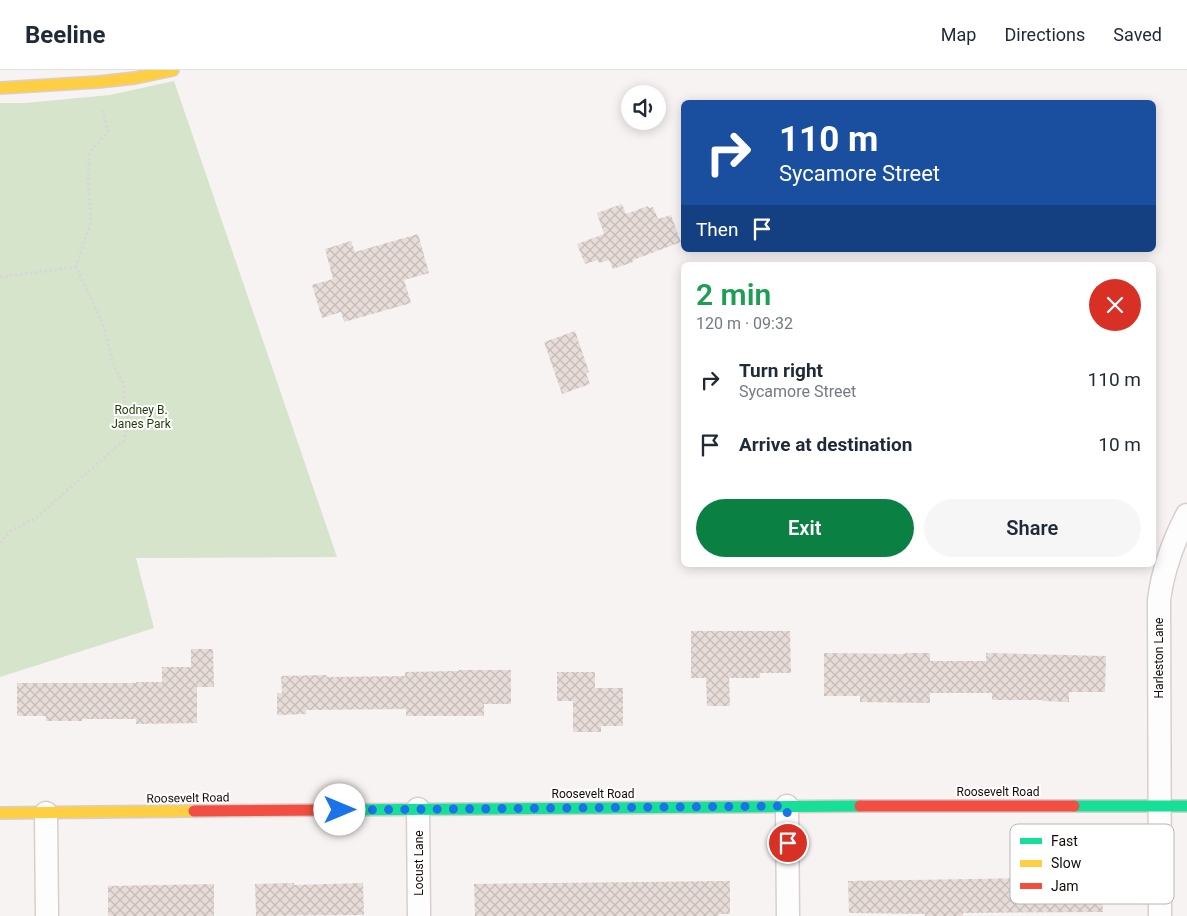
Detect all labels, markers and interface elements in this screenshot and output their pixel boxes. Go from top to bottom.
text: Beeline [25,21,105,49]
text: Map [941,24,976,45]
text: Directions [1004,24,1085,45]
text: Saved [1113,24,1162,45]
map controls [621,85,666,130]
button: sound [621,85,666,130]
text: 110 m [779,119,878,160]
icon: right [696,120,761,185]
text: Sycamore Street [779,161,940,186]
icon: arrive [748,215,776,243]
text: Then [696,218,738,241]
text: 2 min [696,277,771,312]
button: close [1089,279,1141,331]
text: 120 m · 09:32 [696,314,793,333]
text: Turn right [739,359,823,382]
icon: right [696,366,724,394]
text: 110 m [1088,368,1141,391]
text: Sycamore Street [739,382,856,401]
park label: Rodney B. Janes Park [111,403,172,431]
icon: arrive [696,431,724,459]
text: Arrive at destination [739,433,912,456]
text: 10 m [1098,433,1141,456]
button: Exit [696,499,914,557]
button: Share [924,499,1141,557]
street label: Harleston Lane [1152,618,1166,698]
position arrow [313,783,365,835]
street label: Roosevelt Road [956,785,1040,799]
street label: Roosevelt Road [551,787,635,801]
street label: Roosevelt Road [146,790,230,806]
pin [767,822,809,864]
legend [1010,824,1174,904]
icon: arrive [774,829,802,857]
street label: Locust Lane [412,830,426,896]
text: Fast [1051,833,1078,849]
text: Slow [1051,855,1082,871]
text: Jam [1051,878,1079,894]

